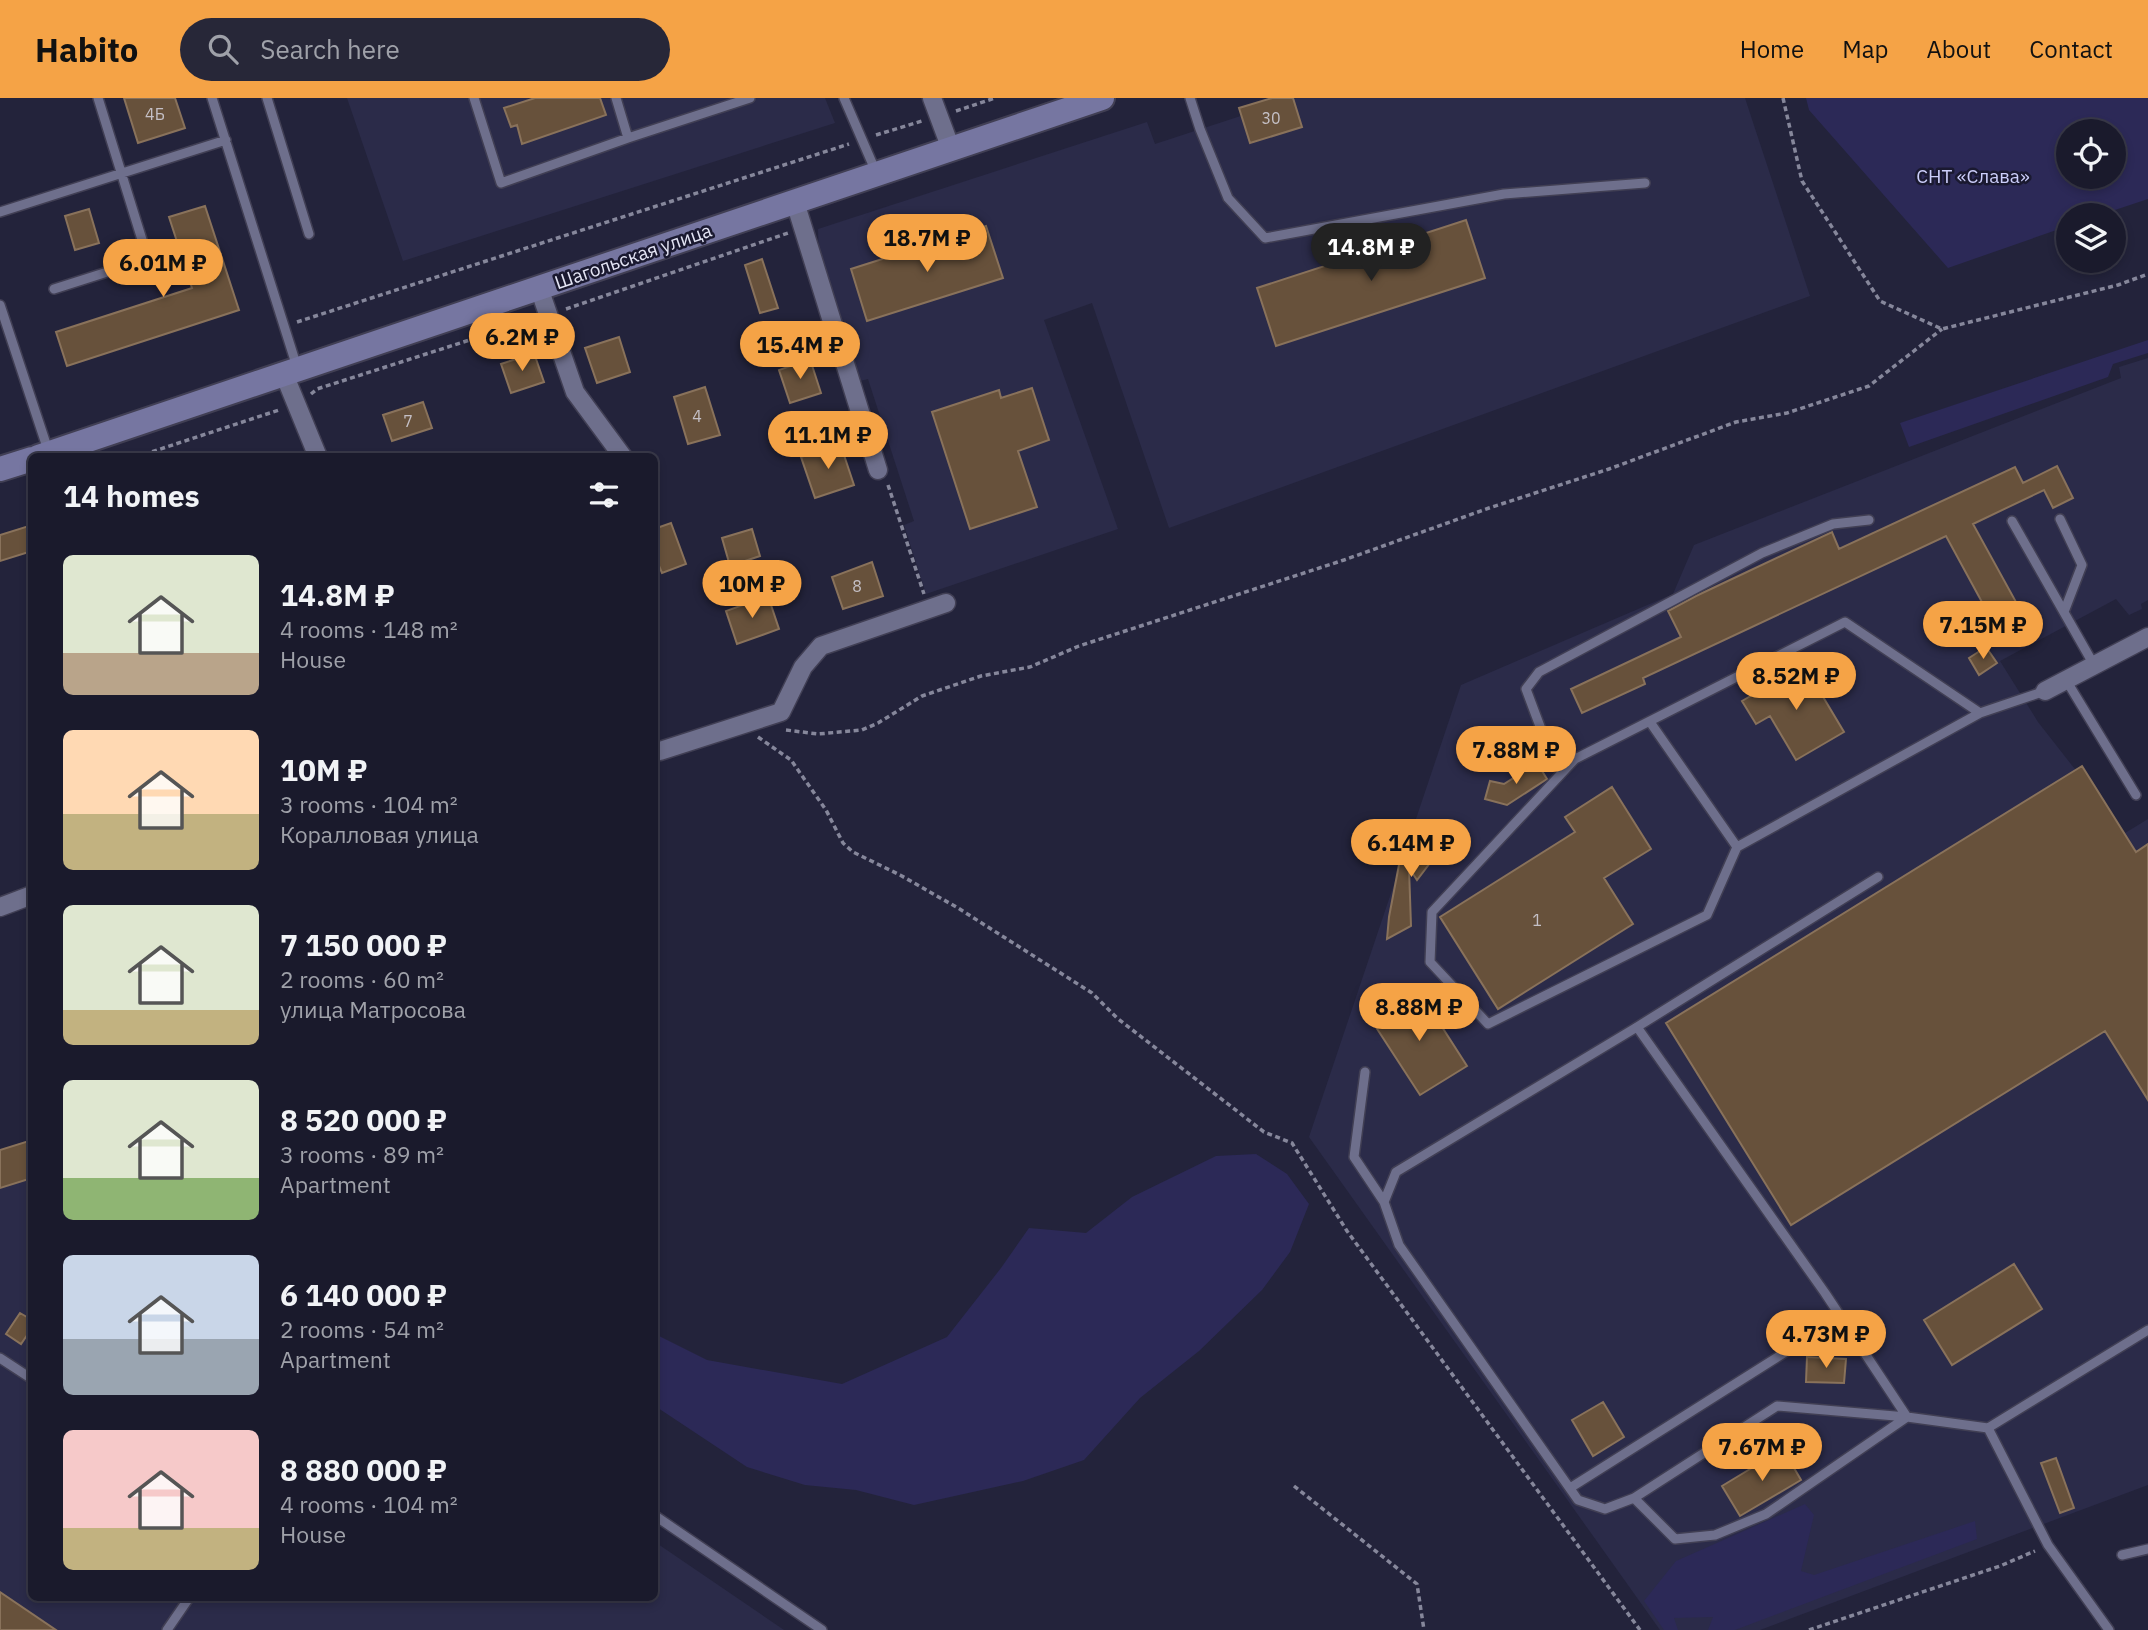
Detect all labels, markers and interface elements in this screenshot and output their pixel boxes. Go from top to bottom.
search box [180,18,670,81]
text: Habito [35,28,138,71]
icon: search [204,30,242,68]
text: Search here [260,32,400,66]
text: Home [1740,33,1804,65]
text: Map [1842,33,1888,65]
text: About [1926,33,1991,65]
text: Contact [2029,33,2113,65]
house number: 4Б [145,104,165,124]
house number: 30 [1261,108,1281,128]
map controls [2056,119,2126,273]
button: locate [2056,119,2126,189]
park label: СНТ «Слава» [1916,164,2030,188]
button: layers [2056,203,2126,273]
pin: 18.7M ₽ [862,214,992,274]
street label: Шагольская улица [551,218,715,294]
text: 18.7M ₽ [883,222,971,252]
pin: 14.8M ₽ [1306,223,1436,283]
text: 14.8M ₽ [1327,231,1415,261]
pin: 6.01M ₽ [98,240,228,299]
text: 6.01M ₽ [119,247,207,277]
pin: 6.2M ₽ [465,314,579,373]
text: 6.2M ₽ [485,321,559,351]
pin: 15.4M ₽ [735,322,865,381]
text: 15.4M ₽ [756,329,844,359]
house number: 4 [692,406,702,426]
house number: 7 [403,411,413,431]
pin: 11.1M ₽ [763,412,893,471]
text: 11.1M ₽ [784,419,872,449]
text: 14 homes [63,476,200,515]
icon: filters [585,476,623,514]
pin: 10M ₽ [703,560,801,620]
text: 10M ₽ [718,568,786,598]
text: 14.8M ₽ [280,575,395,614]
house number: 8 [852,576,862,596]
icon: home [119,583,203,667]
pin: 7.15M ₽ [1918,602,2048,661]
text: 7.15M ₽ [1939,609,2027,639]
text: 4 rooms · 148 m² [280,614,458,644]
text: House [280,644,346,674]
pin: 8.52M ₽ [1731,652,1861,712]
text: 8.52M ₽ [1752,660,1840,690]
pin: 7.88M ₽ [1451,726,1581,786]
text: 7.88M ₽ [1472,734,1560,764]
text: 10M ₽ [280,750,367,789]
icon: home [119,758,203,842]
text: 3 rooms · 104 m² [280,789,458,819]
text: Коралловая улица [280,819,479,849]
pin: 6.14M ₽ [1346,820,1476,879]
text: 6.14M ₽ [1367,827,1455,857]
house number: 1 [1532,910,1542,930]
text: 7 150 000 ₽ [280,925,447,964]
icon: home [119,933,203,1017]
text: 2 rooms · 60 m² [280,964,444,994]
pin: 8.88M ₽ [1354,984,1484,1043]
text: 8.88M ₽ [1375,991,1463,1021]
text: улица Матросова [280,994,466,1024]
text: 8 520 000 ₽ [280,1100,447,1139]
icon: home [119,1108,203,1192]
text: 3 rooms · 89 m² [280,1139,444,1169]
text: Apartment [280,1169,391,1199]
text: 6 140 000 ₽ [280,1275,447,1314]
icon: home [119,1283,203,1367]
pin: 4.73M ₽ [1761,1310,1891,1370]
text: 2 rooms · 54 m² [280,1314,444,1344]
text: 4.73M ₽ [1782,1318,1870,1348]
text: Apartment [280,1344,391,1374]
pin: 7.67M ₽ [1697,1424,1827,1483]
text: 7.67M ₽ [1718,1431,1806,1461]
text: 8 880 000 ₽ [280,1450,447,1489]
icon: home [119,1458,203,1542]
text: 4 rooms · 104 m² [280,1489,458,1519]
text: House [280,1519,346,1549]

